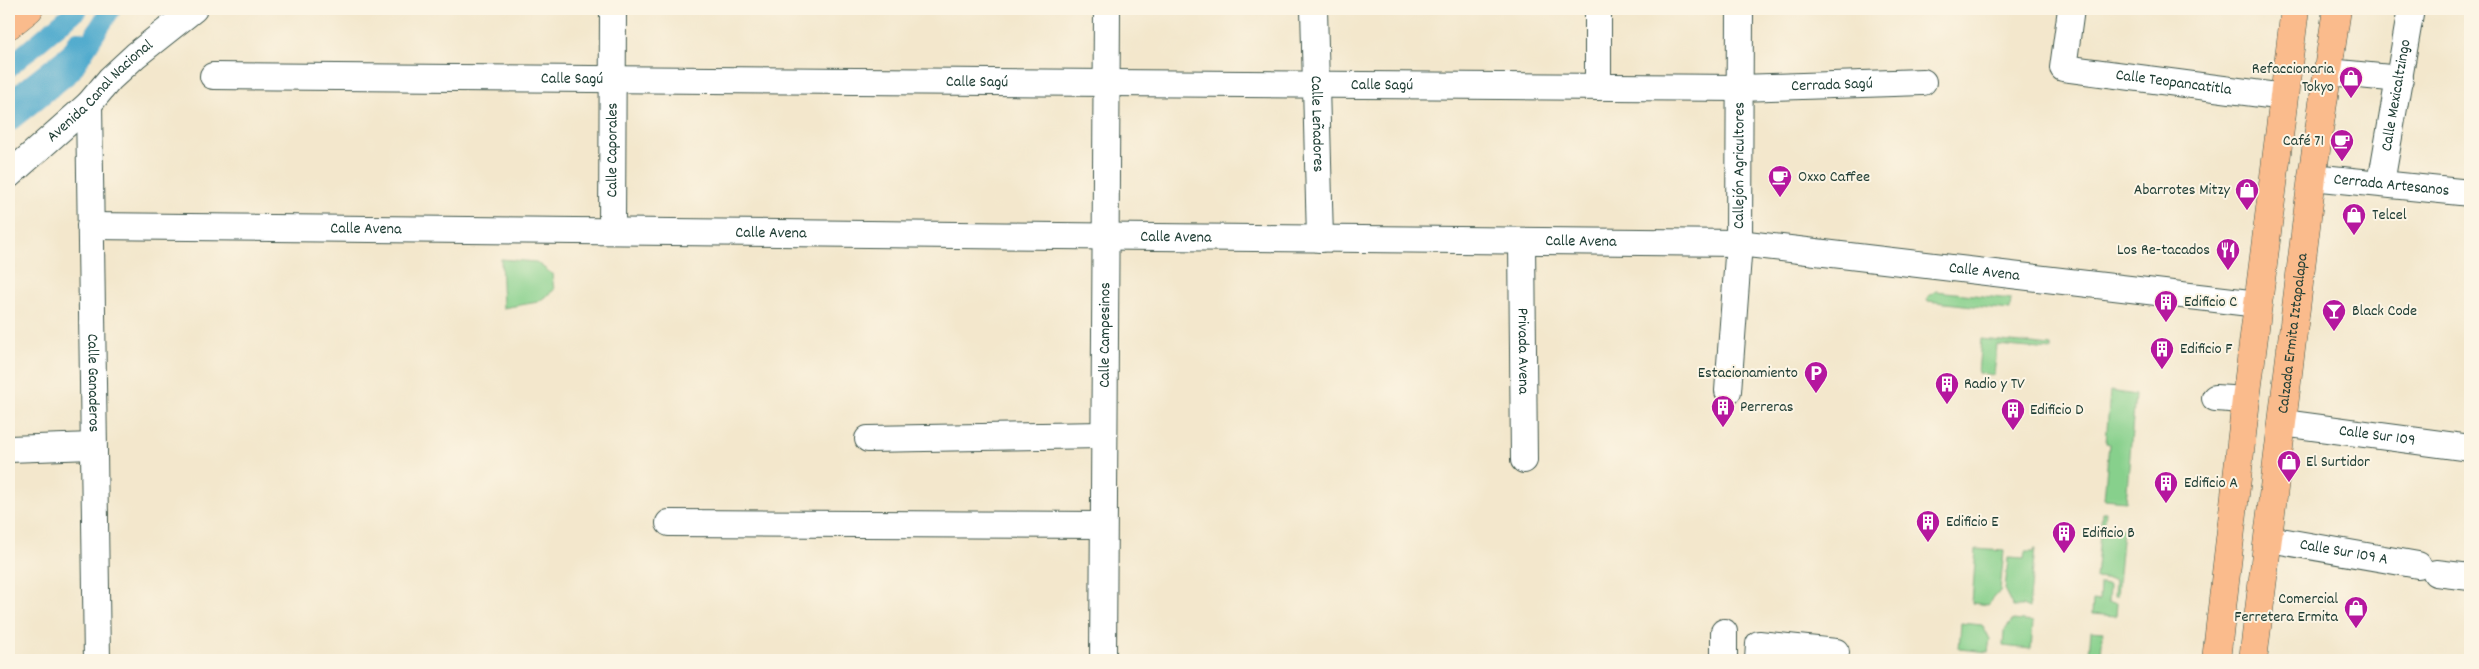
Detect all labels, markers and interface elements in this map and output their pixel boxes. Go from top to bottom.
street label: Avenida Canal Nacional [42,34,158,148]
street label: Calle Mexicaltzingo [2375,37,2417,153]
place label: Refaccionaria Tokyo [2252,58,2334,99]
street label: Calle Teopancatitla [2114,64,2233,102]
shop icon: Refaccionaria Tokyo [2338,65,2364,99]
street label: Calle Sagú [541,67,603,91]
street label: Calle Sagú [946,70,1008,94]
street label: Cerrada Sagú [1791,72,1873,98]
street label: Calle Sagú [1351,73,1413,97]
street label: Calle Leñadores [1304,75,1330,173]
street label: Calle Caporales [601,102,624,197]
street label: Callejón Agricultores [1728,102,1751,229]
cafe icon: Café 71 [2329,128,2355,162]
place label: Café 71 [2283,130,2324,153]
cafe icon: Oxxo Caffee [1767,164,1793,198]
place label: Oxxo Caffee [1798,166,1870,189]
street label: Cerrada Artesanos [2333,168,2451,202]
shop icon: Abarrotes Mitzy [2234,177,2260,211]
place label: Abarrotes Mitzy [2134,179,2231,202]
shop icon: Telcel [2341,202,2367,236]
place label: Telcel [2372,204,2407,227]
street label: Calle Avena [330,217,402,241]
street label: Calle Avena [735,221,807,245]
street label: Calle Avena [1140,225,1212,249]
street label: Calle Avena [1545,230,1617,253]
restaurant icon: Los Re-tacados [2215,237,2241,271]
place label: Los Re-tacados [2117,239,2210,262]
street label: Calzada Ermita Iztapalapa [2272,251,2314,415]
street label: Calle Avena [1948,256,2021,287]
street label: Calle Campesinos [1093,282,1117,388]
building icon: Edificio C [2153,289,2179,323]
place label: Edificio C [2184,291,2237,314]
bar icon: Black Code [2321,298,2347,332]
place label: Black Code [2352,300,2417,323]
street label: Privada Avena [1511,308,1535,395]
street label: Calle Ganaderos [81,333,105,433]
building icon: Edificio F [2149,336,2175,370]
place label: Edificio F [2180,338,2232,361]
parking icon: Estacionamiento [1803,360,1829,394]
place label: Estacionamiento [1698,362,1798,385]
building icon: Radio y TV [1934,371,1960,405]
place label: Radio y TV [1964,373,2025,396]
building icon: Perreras [1710,394,1736,428]
place label: Perreras [1740,396,1794,419]
building icon: Edificio D [2000,397,2026,431]
place label: Edificio D [2030,399,2084,422]
street label: Calle Sur 109 [2338,419,2417,452]
shop icon: El Surtidor [2276,449,2302,483]
place label: El Surtidor [2306,451,2370,474]
building icon: Edificio A [2153,470,2179,504]
place label: Edificio A [2184,472,2238,495]
building icon: Edificio E [1915,509,1941,543]
place label: Edificio E [1946,511,1999,534]
building icon: Edificio B [2051,520,2077,554]
place label: Edificio B [2082,522,2135,545]
street label: Calle Sur 109 A [2298,533,2390,571]
place label: Comercial Ferretera Ermita [2234,588,2338,629]
shop icon: Comercial Ferretera Ermita [2343,595,2369,629]

